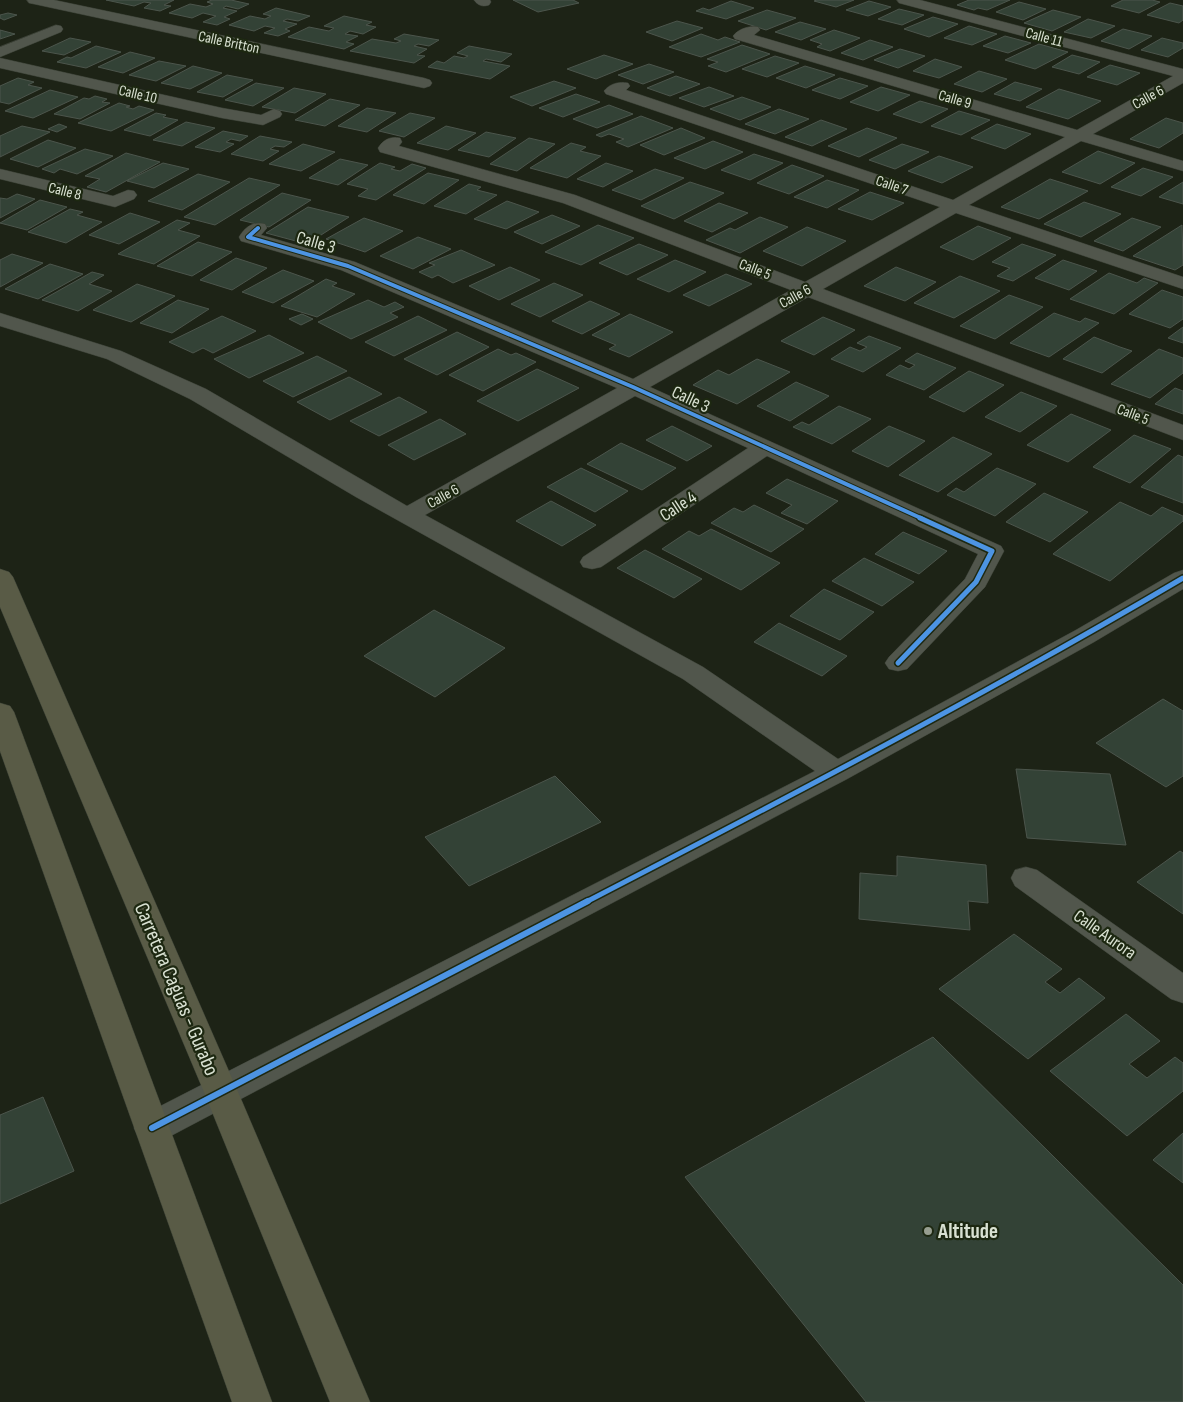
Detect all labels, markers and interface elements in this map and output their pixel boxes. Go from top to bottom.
street label: Calle 11 [1023,23,1065,52]
street label: Calle Britton [196,27,261,58]
street label: Calle 10 [117,81,159,108]
street label: Calle 6 [1129,81,1167,114]
street label: Calle 9 [936,86,974,113]
street label: Calle 7 [873,171,910,200]
street label: Calle 8 [46,178,83,205]
street label: Calle 3 [294,227,338,258]
street label: Calle 5 [736,255,774,284]
street label: Calle 6 [776,280,814,313]
street label: Calle 3 [668,382,713,417]
street label: Calle 5 [1114,400,1152,429]
street label: Calle 6 [424,480,462,513]
street label: Calle 4 [656,487,701,526]
street label: Carretera Caguas - Gurabo [129,899,224,1079]
street label: Calle Aurora [1069,905,1140,964]
place label: Altitude [937,1219,998,1244]
marker: Altitude [922,1225,934,1237]

